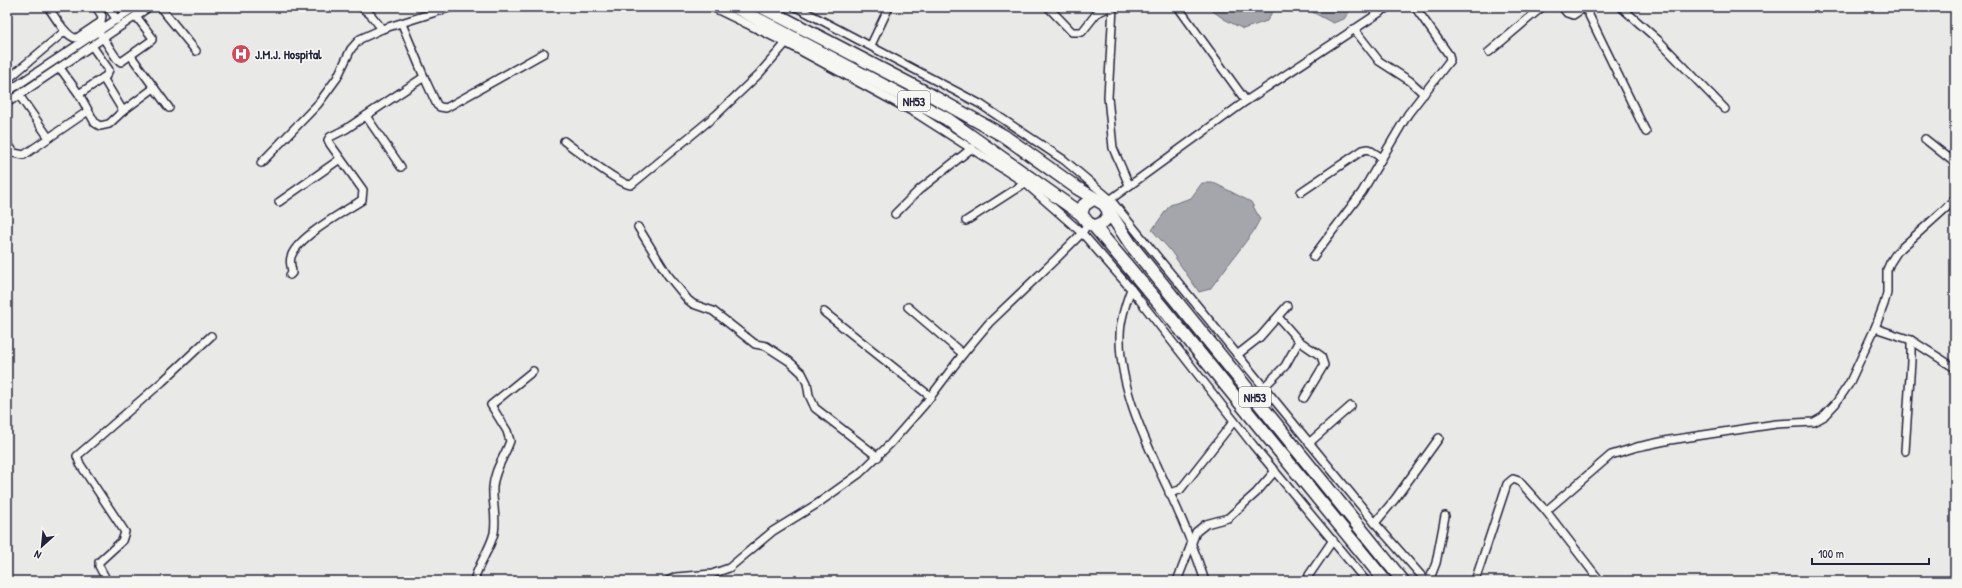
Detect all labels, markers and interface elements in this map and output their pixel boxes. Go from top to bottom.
hospital icon: J.M.J. Hospital [230,43,252,65]
place label: J.M.J. Hospital [255,45,322,64]
road number: NH53 [898,91,930,111]
road number: NH53 [1239,387,1271,407]
north arrow [22,526,62,566]
scale bar [1812,540,1929,566]
text: 100 m [1818,545,1844,562]
text: N [32,547,43,562]

